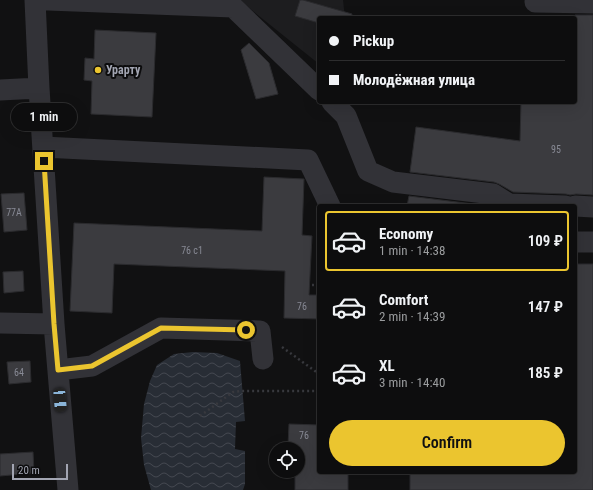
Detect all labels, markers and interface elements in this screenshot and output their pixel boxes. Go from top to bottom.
text: Pickup [353,32,394,50]
place label: Урарту [106,63,141,77]
marker: Урарту [93,65,103,75]
text: Молодёжная улица [353,71,475,89]
callout: 1 min [11,103,77,131]
text: 1 min [30,109,58,124]
house number: 95 [551,144,561,155]
route end [35,152,53,170]
house number: 77А [6,207,22,218]
icon: car [331,223,367,259]
text: Economy [379,225,433,243]
text: 109 ₽ [528,232,563,250]
text: 1 min · 14:38 [379,243,445,258]
house number: 76 с1 [181,245,203,256]
icon: car [331,289,367,325]
text: Comfort [379,291,428,309]
text: 147 ₽ [528,298,563,316]
house number: 76 [297,301,307,312]
text: 2 min · 14:39 [379,309,445,324]
route start [237,321,255,339]
icon: car [331,355,367,391]
text: XL [379,357,395,375]
text: 185 ₽ [528,364,563,382]
house number: 64 [14,367,24,378]
text: 3 min · 14:40 [379,375,445,390]
car [53,388,67,412]
button: Confirm [329,420,565,466]
house number: 76 [299,430,309,441]
map controls [269,442,305,478]
button: locate [269,442,305,478]
scale bar [12,462,68,481]
text: 20 m [18,464,40,477]

